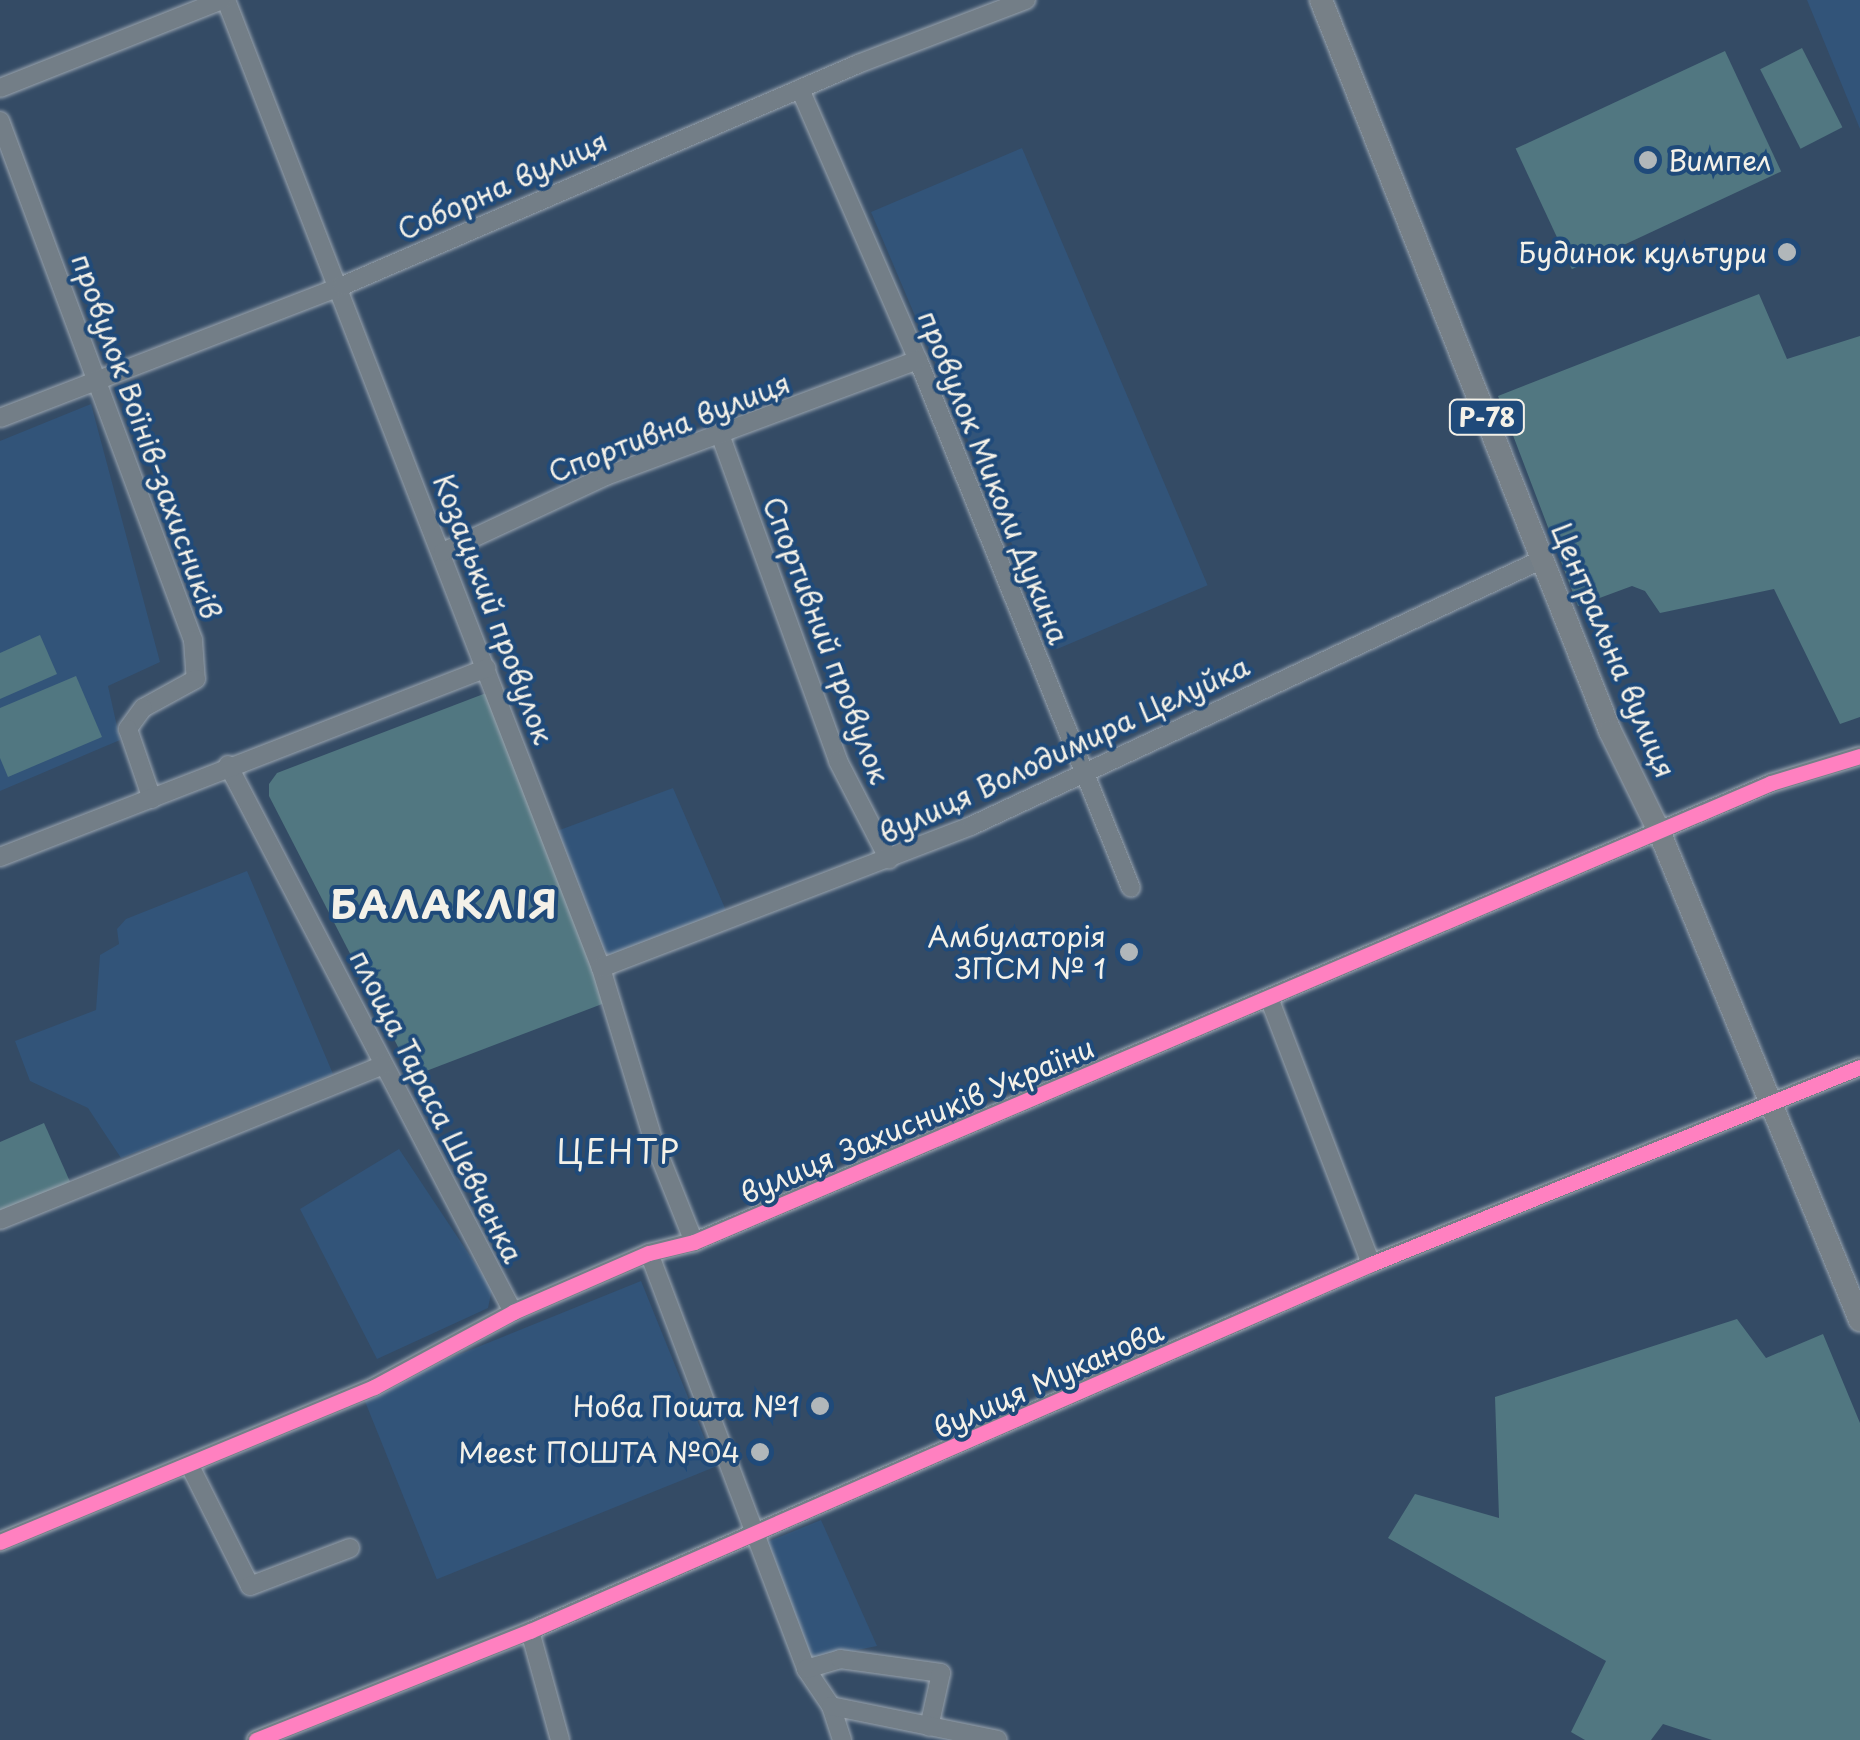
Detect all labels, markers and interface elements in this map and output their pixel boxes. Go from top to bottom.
street label: Соборна вулиця [392,124,612,246]
place label: Вимпел [1668,143,1771,177]
marker: Вимпел [1637,149,1659,171]
place label: Будинок культури [1518,235,1767,269]
marker: Будинок культури [1776,241,1798,263]
street label: провулок Воїнів-захисників [65,248,229,624]
street label: провулок Миколи Дукина [911,305,1077,649]
street label: Спортивна вулиця [543,365,795,489]
road number: Р-78 [1447,397,1527,437]
street label: Козацький провулок [427,469,561,749]
street label: Спортивний провулок [757,492,897,788]
street label: Центральна вулиця [1545,517,1683,783]
street label: вулиця Володимира Целуйка [873,648,1255,850]
district label: БАЛАКЛІЯ [330,881,560,927]
place label: Амбулаторія ЗПСМ № 1 [928,919,1106,985]
marker: Амбулаторія ЗПСМ № 1 [1116,939,1142,965]
street label: площа Тараса Шевченка [342,942,532,1270]
street label: вулиця Захисників України [735,1030,1099,1210]
district label: ЦЕНТР [556,1132,682,1170]
street label: вулиця Муканова [928,1313,1168,1445]
place label: Нова Пошта №1 [570,1389,800,1423]
marker: Нова Пошта №1 [809,1395,831,1417]
place label: Meest ПОШТА №04 [458,1435,740,1469]
marker: Meest ПОШТА №04 [749,1441,771,1463]

